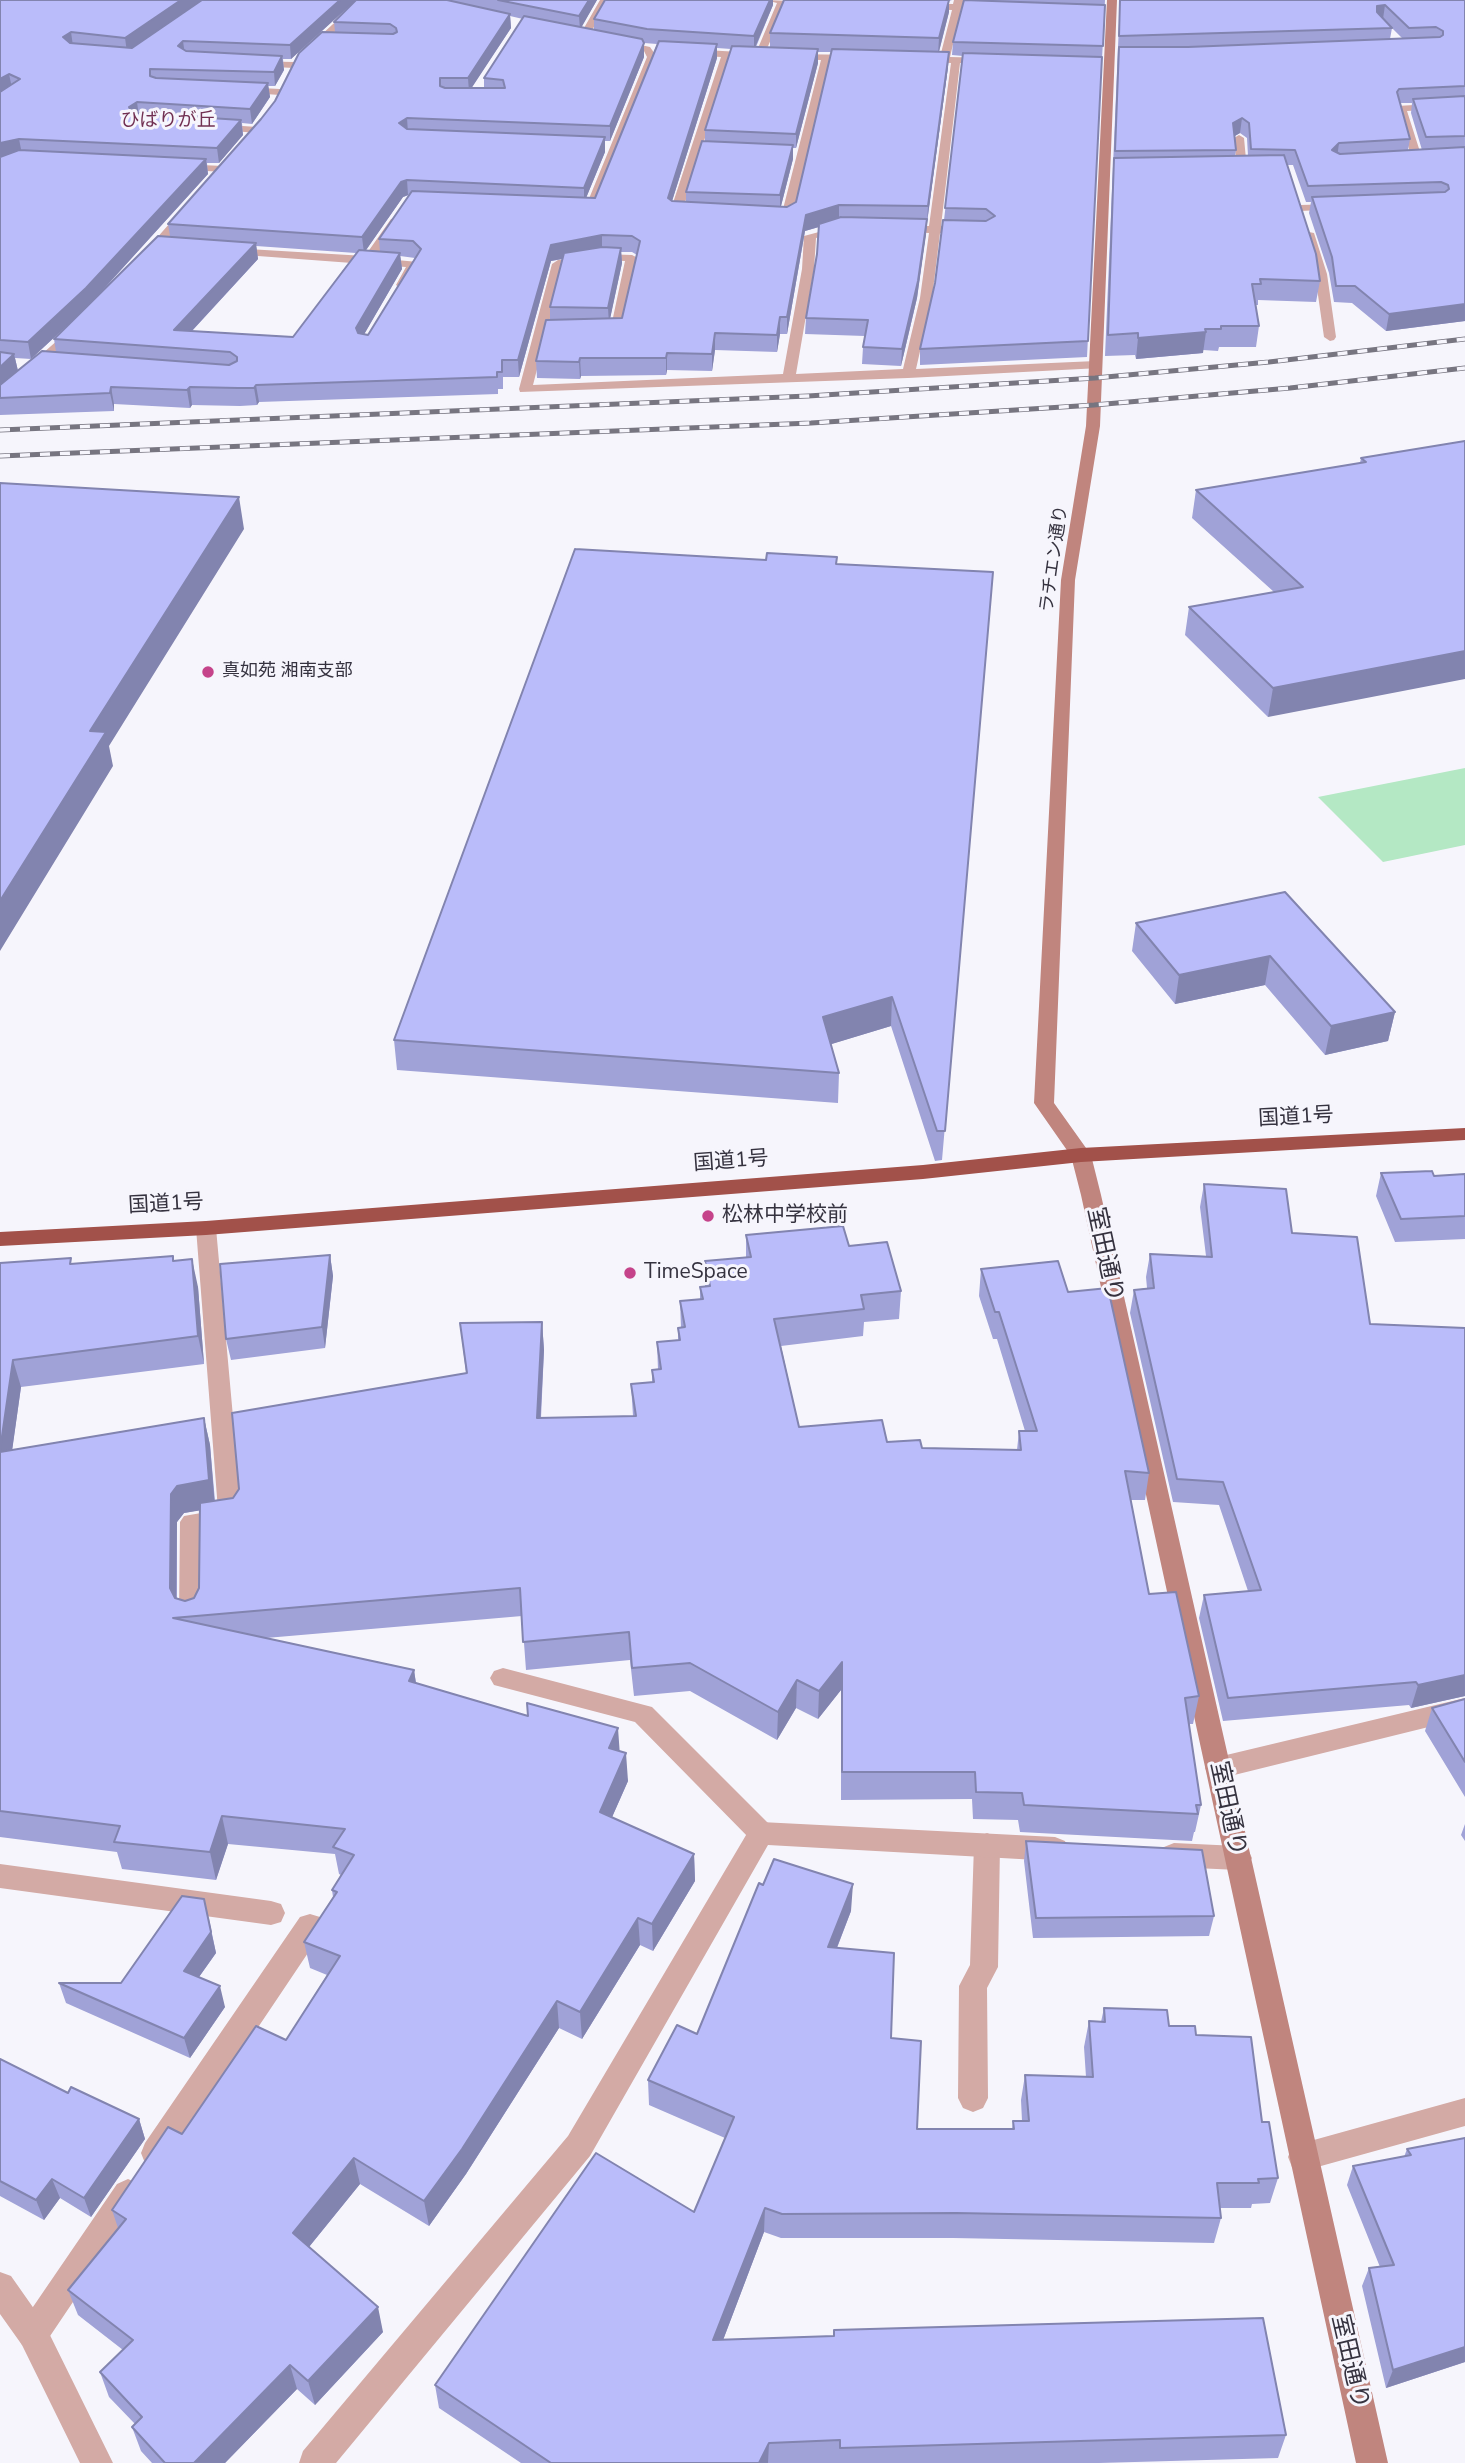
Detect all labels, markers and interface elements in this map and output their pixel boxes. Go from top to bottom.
district label: ひばりが丘 [121,110,215,132]
street label: ラチエン通り [1037,504,1073,614]
place label: 真如苑 湘南支部 [222,661,353,683]
marker: 真如苑 湘南支部 [200,664,216,680]
street label: 国道1号 [1258,1103,1334,1133]
street label: 国道1号 [692,1147,770,1177]
street label: 国道1号 [128,1190,204,1220]
place label: 松林中学校前 [722,1203,848,1229]
street label: 室田通り [1080,1205,1128,1305]
marker: 松林中学校前 [700,1208,716,1224]
place label: TimeSpace [644,1260,748,1286]
marker: TimeSpace [622,1265,638,1281]
street label: 室田通り [1203,1759,1251,1859]
street label: 室田通り [1324,2312,1374,2412]

